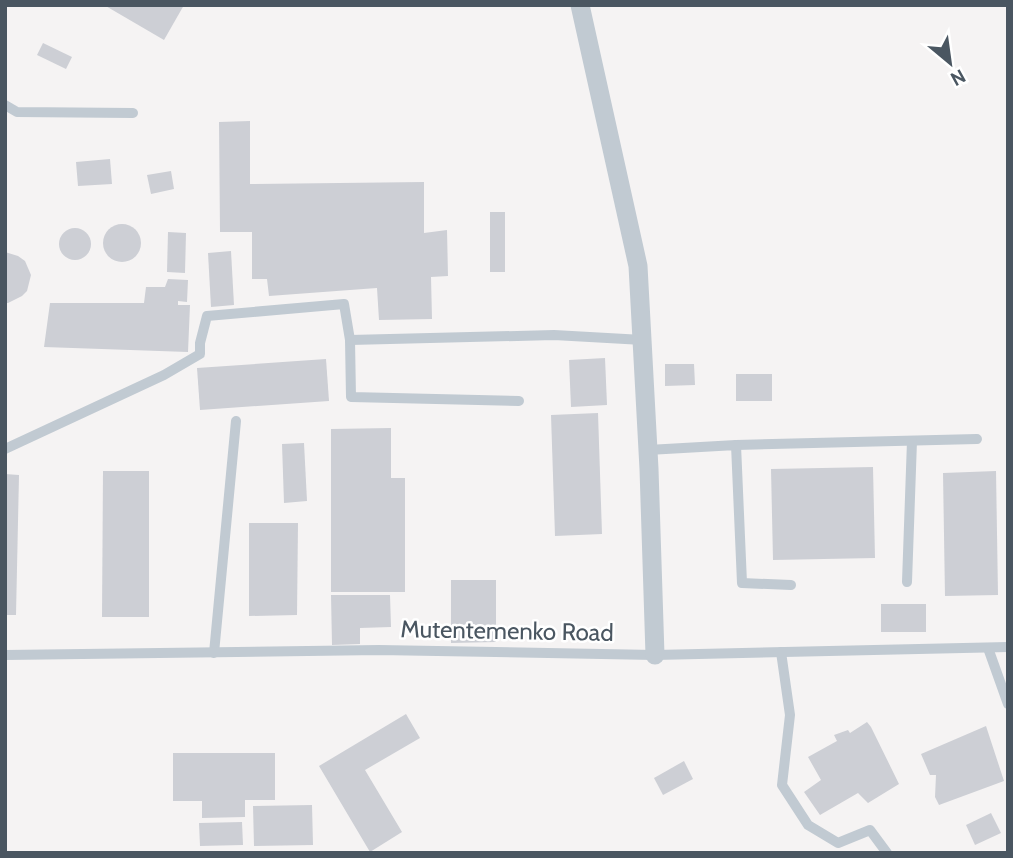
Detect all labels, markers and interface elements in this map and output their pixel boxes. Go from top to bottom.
north arrow [915,28,985,98]
text: N [947,64,969,91]
street label: Mutentemenko Road [400,614,614,647]

